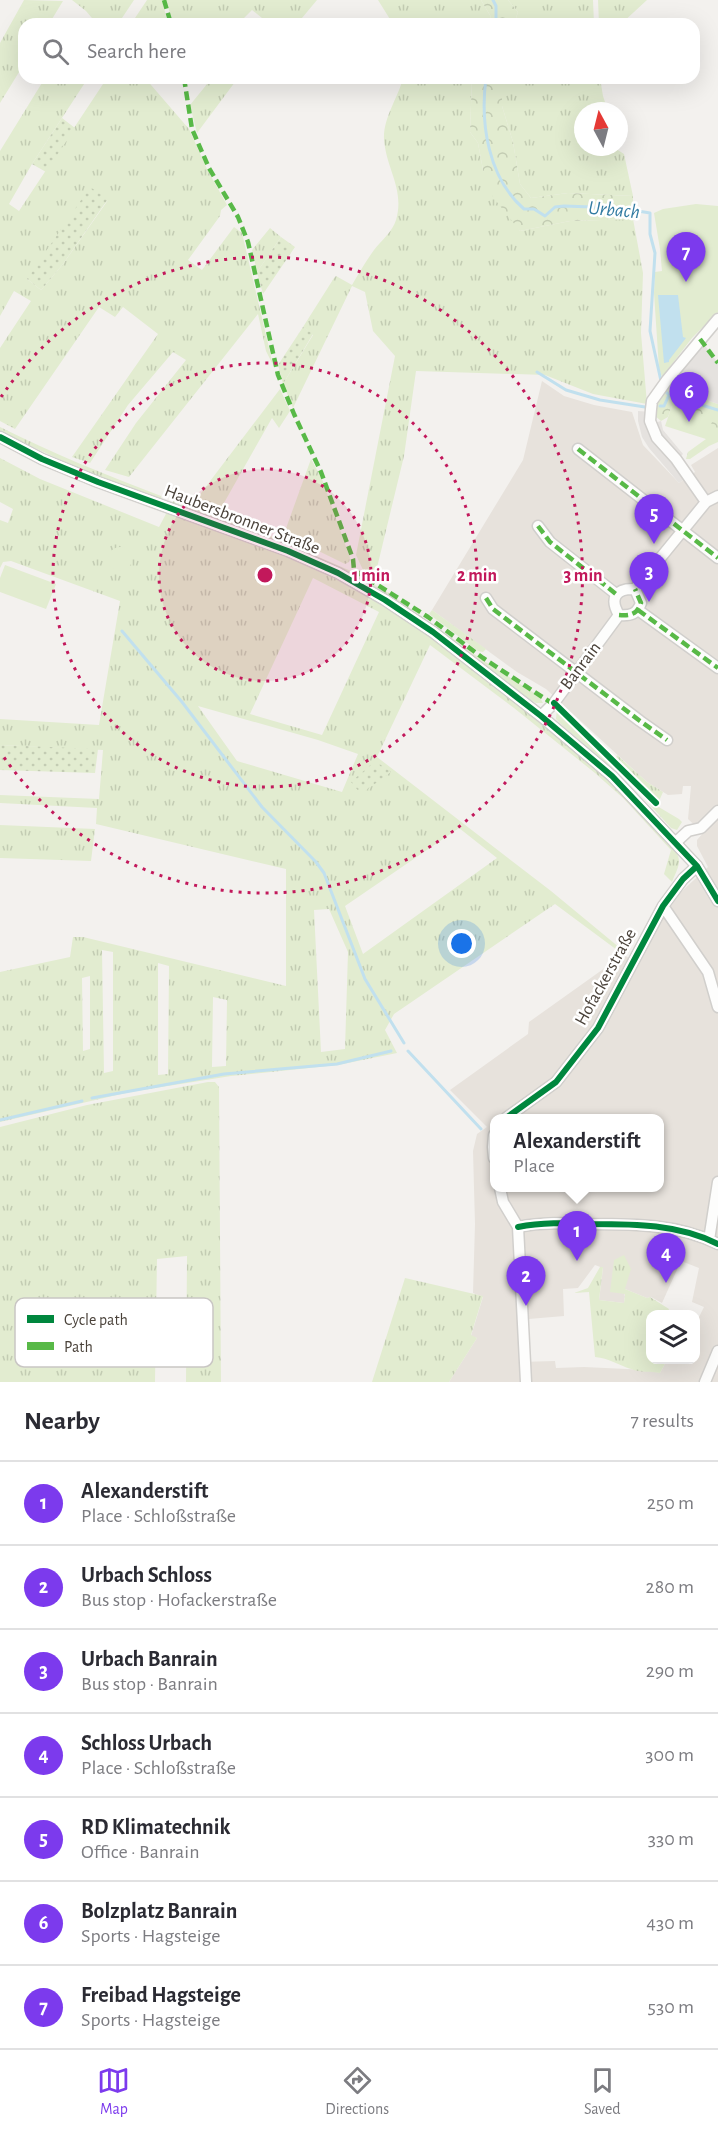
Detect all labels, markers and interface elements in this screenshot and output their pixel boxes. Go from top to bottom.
search box [18,18,700,84]
icon: search [39,35,72,68]
text: Search here [87,40,186,62]
north arrow [574,102,628,156]
water label: Urbach [587,198,641,222]
pin: 7 [666,232,706,282]
pin: 6 [670,372,708,422]
street label: Haubersbronner Straße [162,482,322,558]
pin: 5 [634,494,674,544]
pin: 3 [630,552,668,602]
centre of rings [255,565,275,585]
text: 1 min [352,567,390,585]
text: 2 min [457,567,497,585]
text: 3 min [563,567,603,585]
street label: Banrain [557,639,605,693]
street label: Hofackerstraße [572,926,640,1028]
your location [447,929,476,958]
popup [490,1114,664,1192]
text: Alexanderstift [513,1130,641,1152]
text: Place [513,1156,555,1176]
pin: 1 [558,1212,596,1261]
pin: 4 [646,1234,686,1283]
pin: 2 [506,1256,546,1306]
legend [15,1298,213,1367]
map controls [646,1310,700,1364]
button: layers [646,1310,700,1364]
text: Cycle path [64,1312,128,1329]
text: Path [64,1339,93,1355]
text: Nearby [24,1408,100,1434]
text: 7 results [630,1411,694,1431]
text: Alexanderstift [81,1480,208,1502]
text: 1 [40,1493,47,1513]
text: 250 m [647,1493,694,1513]
text: Place · Schloßstraße [81,1506,236,1526]
text: Urbach Schloss [81,1564,212,1586]
text: 2 [39,1577,48,1597]
text: 280 m [646,1577,694,1597]
text: Bus stop · Hofackerstraße [81,1590,277,1610]
text: Urbach Banrain [81,1648,218,1670]
text: 3 [39,1661,48,1681]
text: 290 m [646,1661,694,1681]
text: Bus stop · Banrain [81,1674,218,1694]
text: Schloss Urbach [81,1732,212,1754]
text: 4 [38,1745,49,1765]
text: 300 m [645,1745,694,1765]
text: Place · Schloßstraße [81,1758,236,1778]
text: RD Klimatechnik [81,1816,230,1838]
text: 5 [39,1829,48,1849]
text: 330 m [648,1829,694,1849]
text: Office · Banrain [81,1842,200,1862]
text: Bolzplatz Banrain [81,1900,237,1922]
text: 6 [39,1913,48,1933]
text: 430 m [646,1913,694,1933]
text: Sports · Hagsteige [81,1926,220,1946]
text: Freibad Hagsteige [81,1984,241,2006]
text: 7 [39,1997,48,2017]
text: 530 m [648,1997,694,2017]
text: Sports · Hagsteige [81,2010,220,2030]
tab: Map [97,2064,130,2119]
tab: Directions [325,2064,389,2119]
tab: Saved [584,2064,621,2119]

